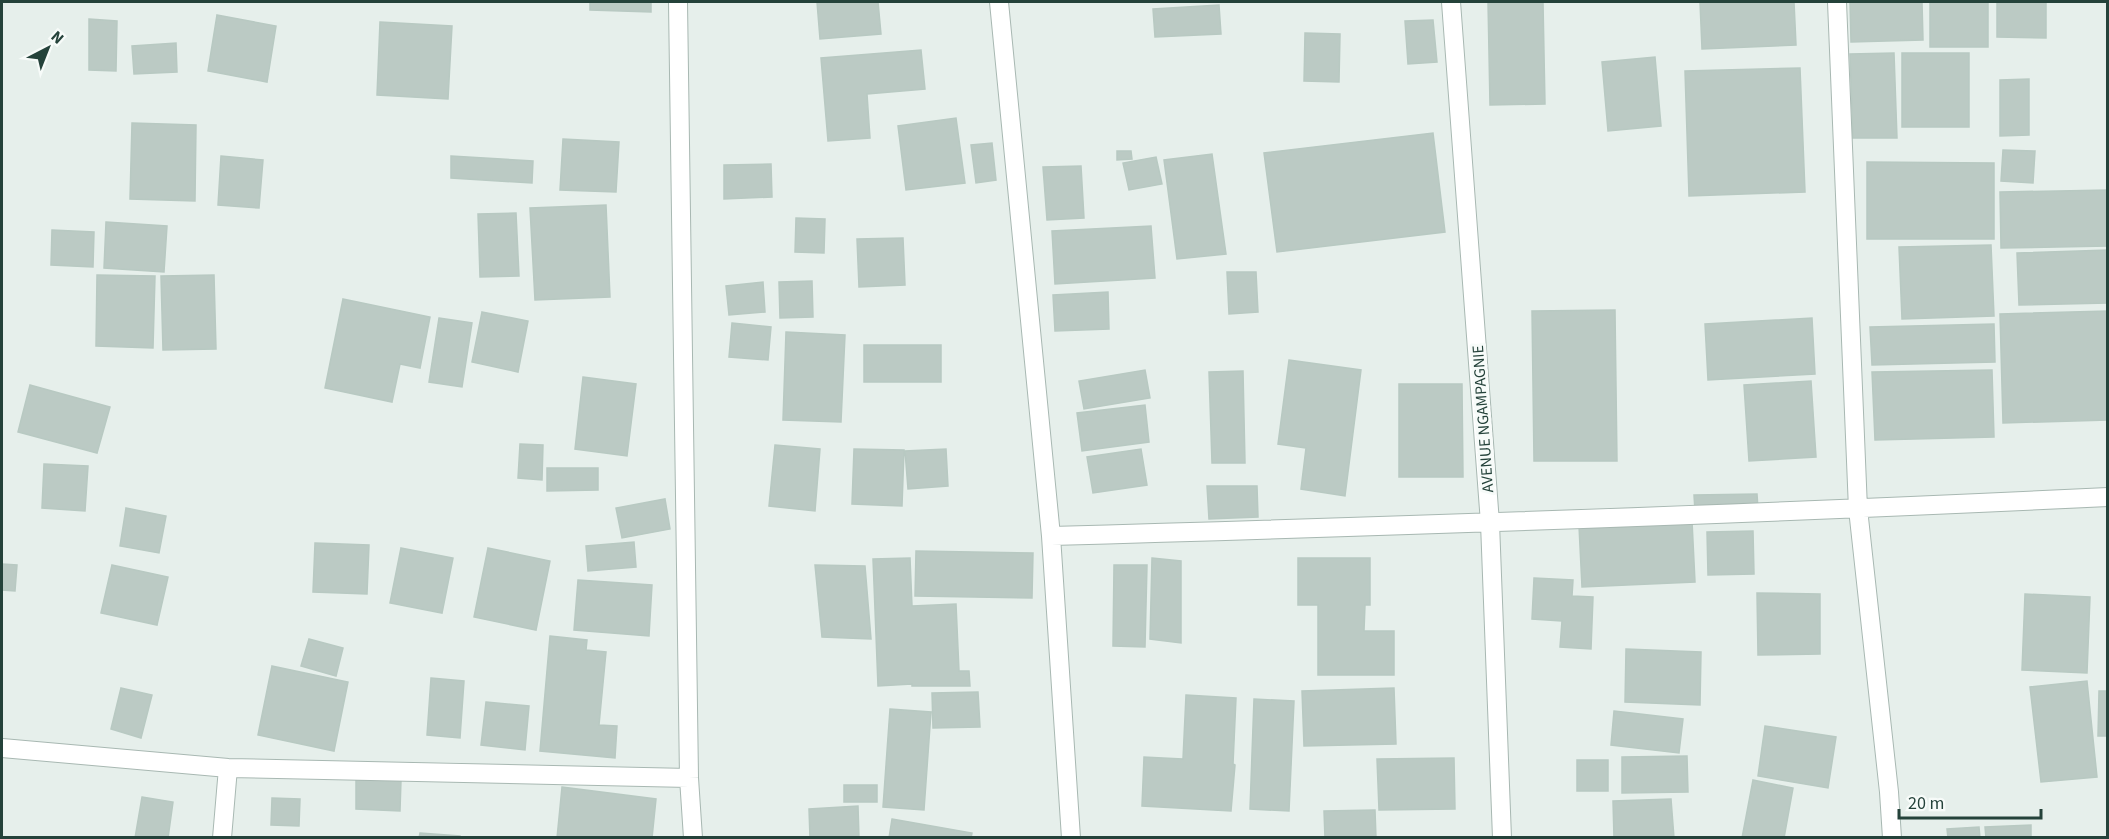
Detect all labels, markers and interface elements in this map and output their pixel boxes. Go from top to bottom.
north arrow [18,18,78,78]
text: N [46,26,69,49]
street label: AVENUE NGAMPAGNIE [1467,345,1499,493]
scale bar [1899,782,2042,820]
text: 20 m [1908,791,1944,816]

